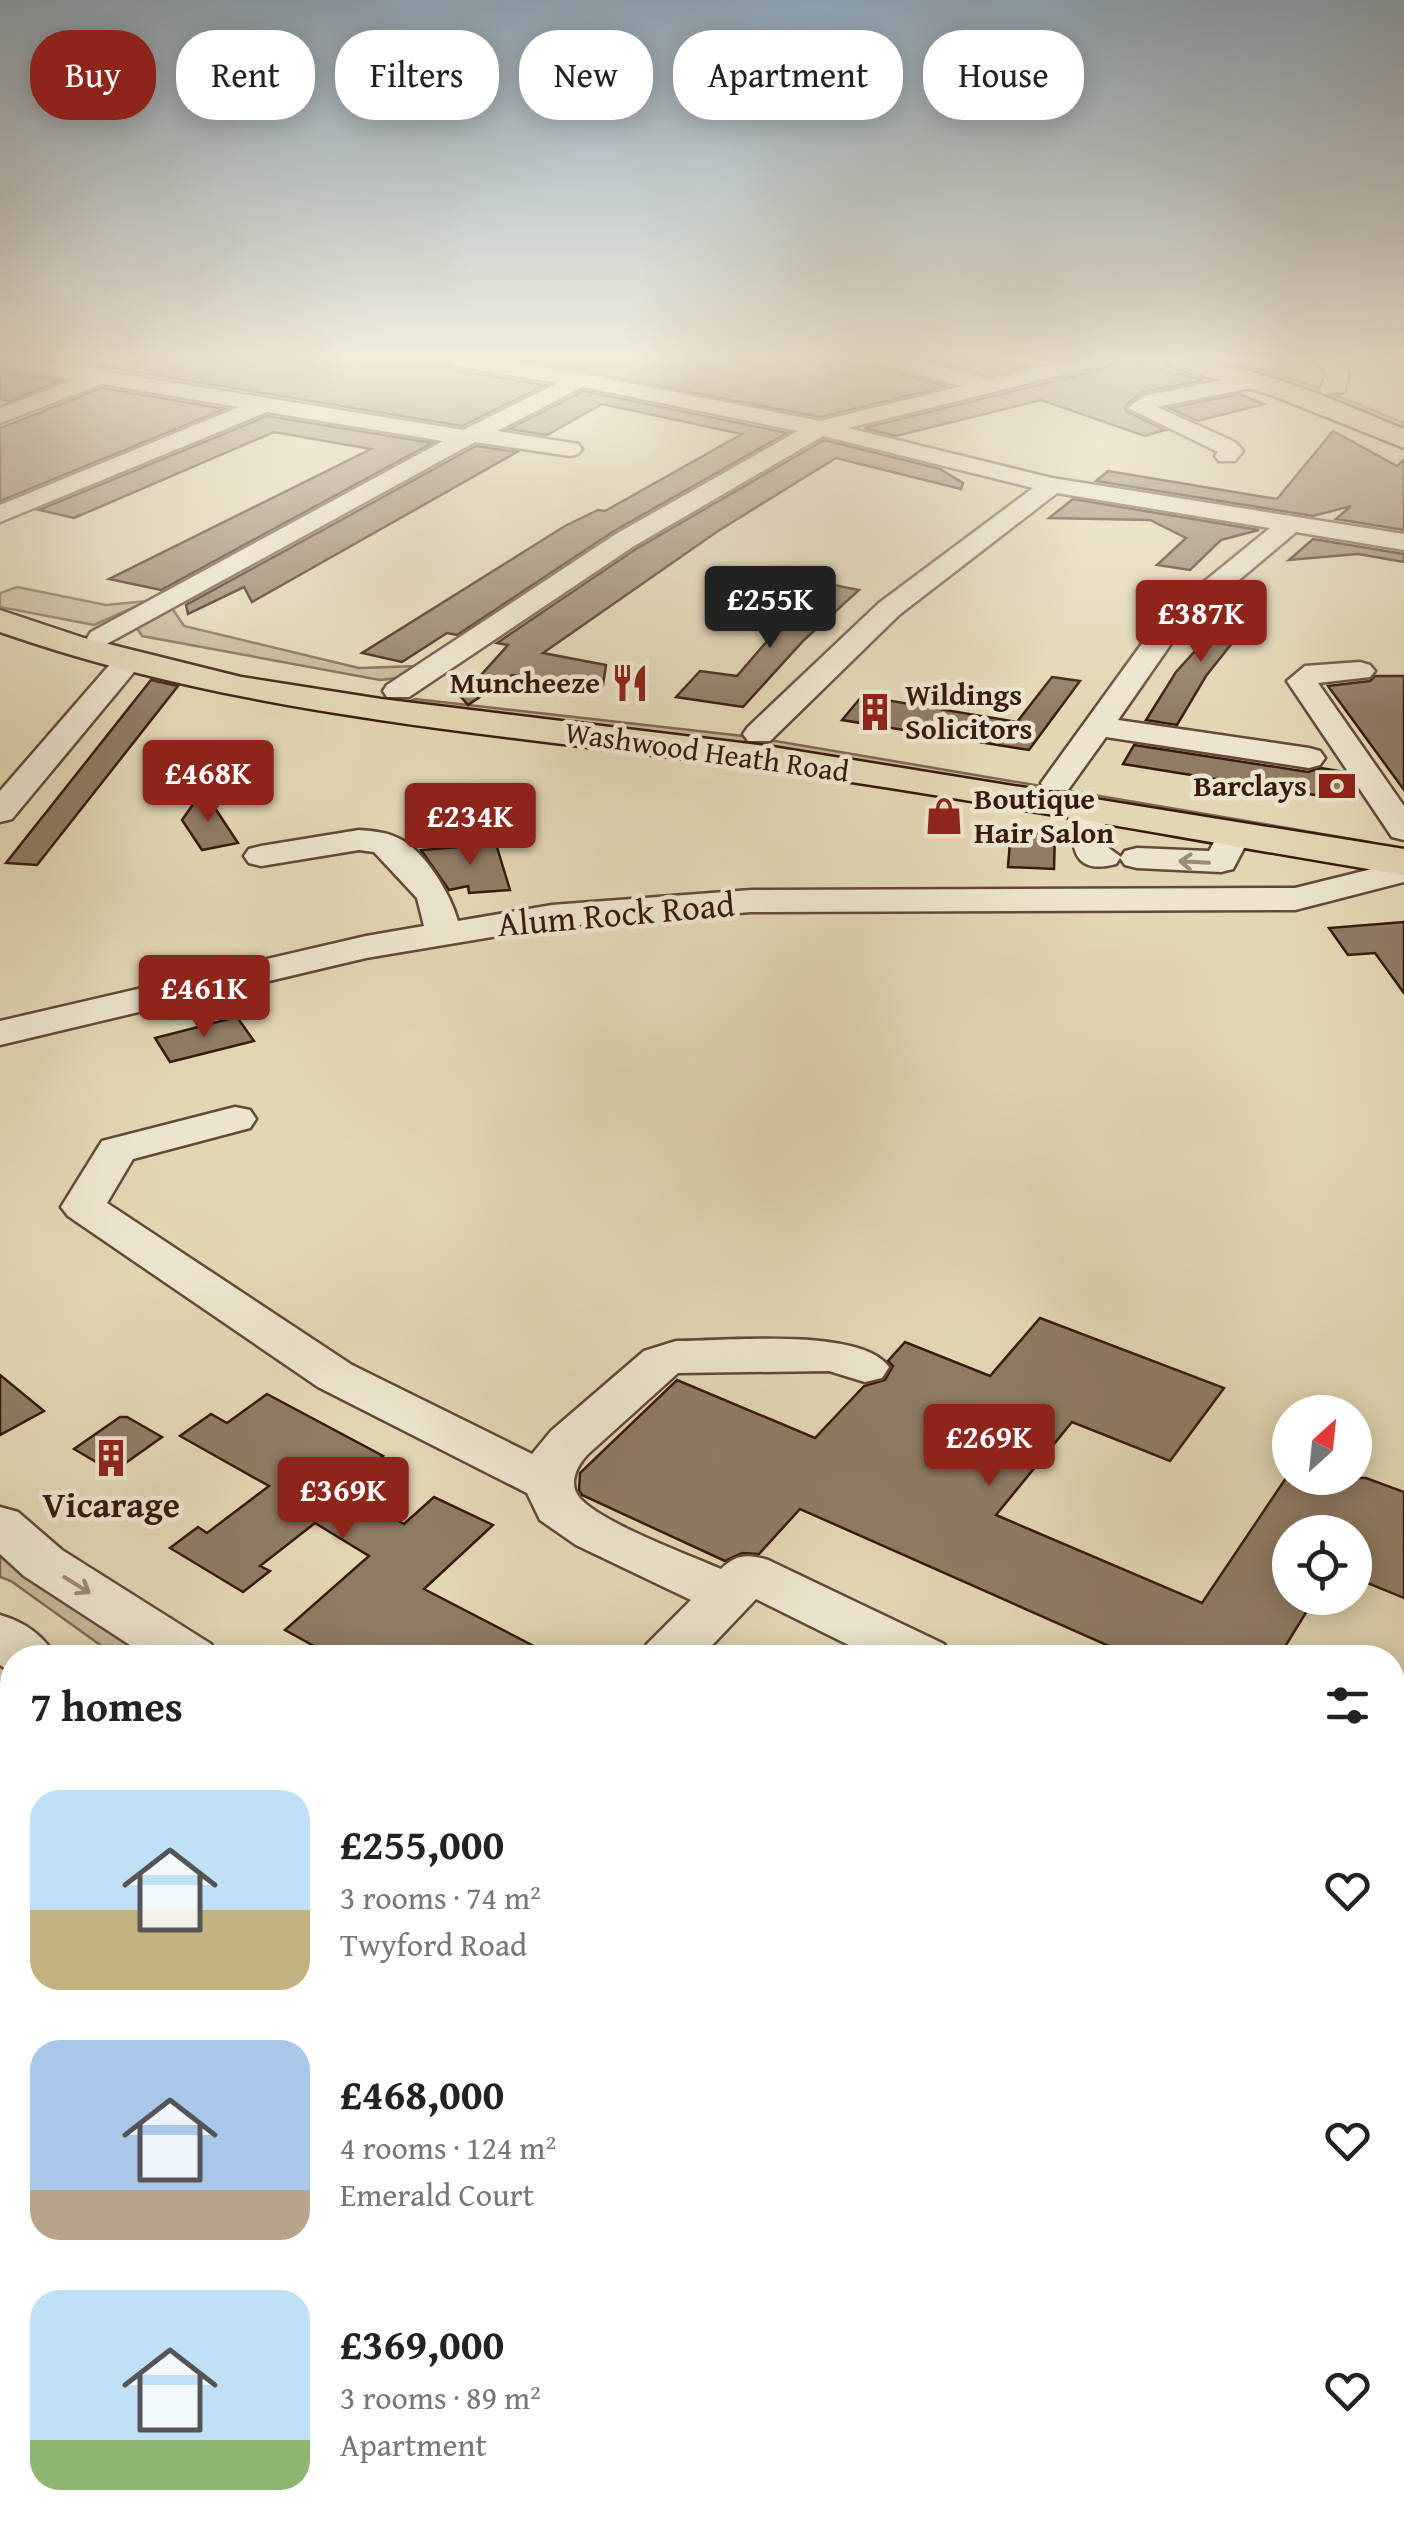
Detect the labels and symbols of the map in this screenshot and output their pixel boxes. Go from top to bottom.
pin: £255K [700,566,840,651]
pin: £387K [1131,580,1271,665]
place label: Muncheeze [450,660,600,704]
restaurant icon: Muncheeze [609,662,651,704]
place label: Wildings Solicitors [905,672,1032,750]
building icon: Wildings Solicitors [854,691,896,733]
street label: Washwood Heath Road [562,709,852,793]
pin: £468K [138,740,278,825]
place label: Barclays [1193,763,1307,807]
bank icon: Barclays [1316,765,1358,807]
place label: Boutique Hair Salon [974,776,1114,854]
pin: £234K [400,783,540,868]
shop icon: Boutique Hair Salon [923,795,965,837]
one-way arrow [1179,852,1211,871]
street label: Alum Rock Road [495,878,737,949]
pin: £461K [134,955,274,1040]
north arrow [1272,1395,1372,1495]
pin: £269K [919,1404,1059,1489]
building icon: Vicarage [90,1437,132,1479]
pin: £369K [273,1457,413,1542]
place label: Vicarage [42,1479,180,1530]
one-way arrow [62,1574,91,1595]

